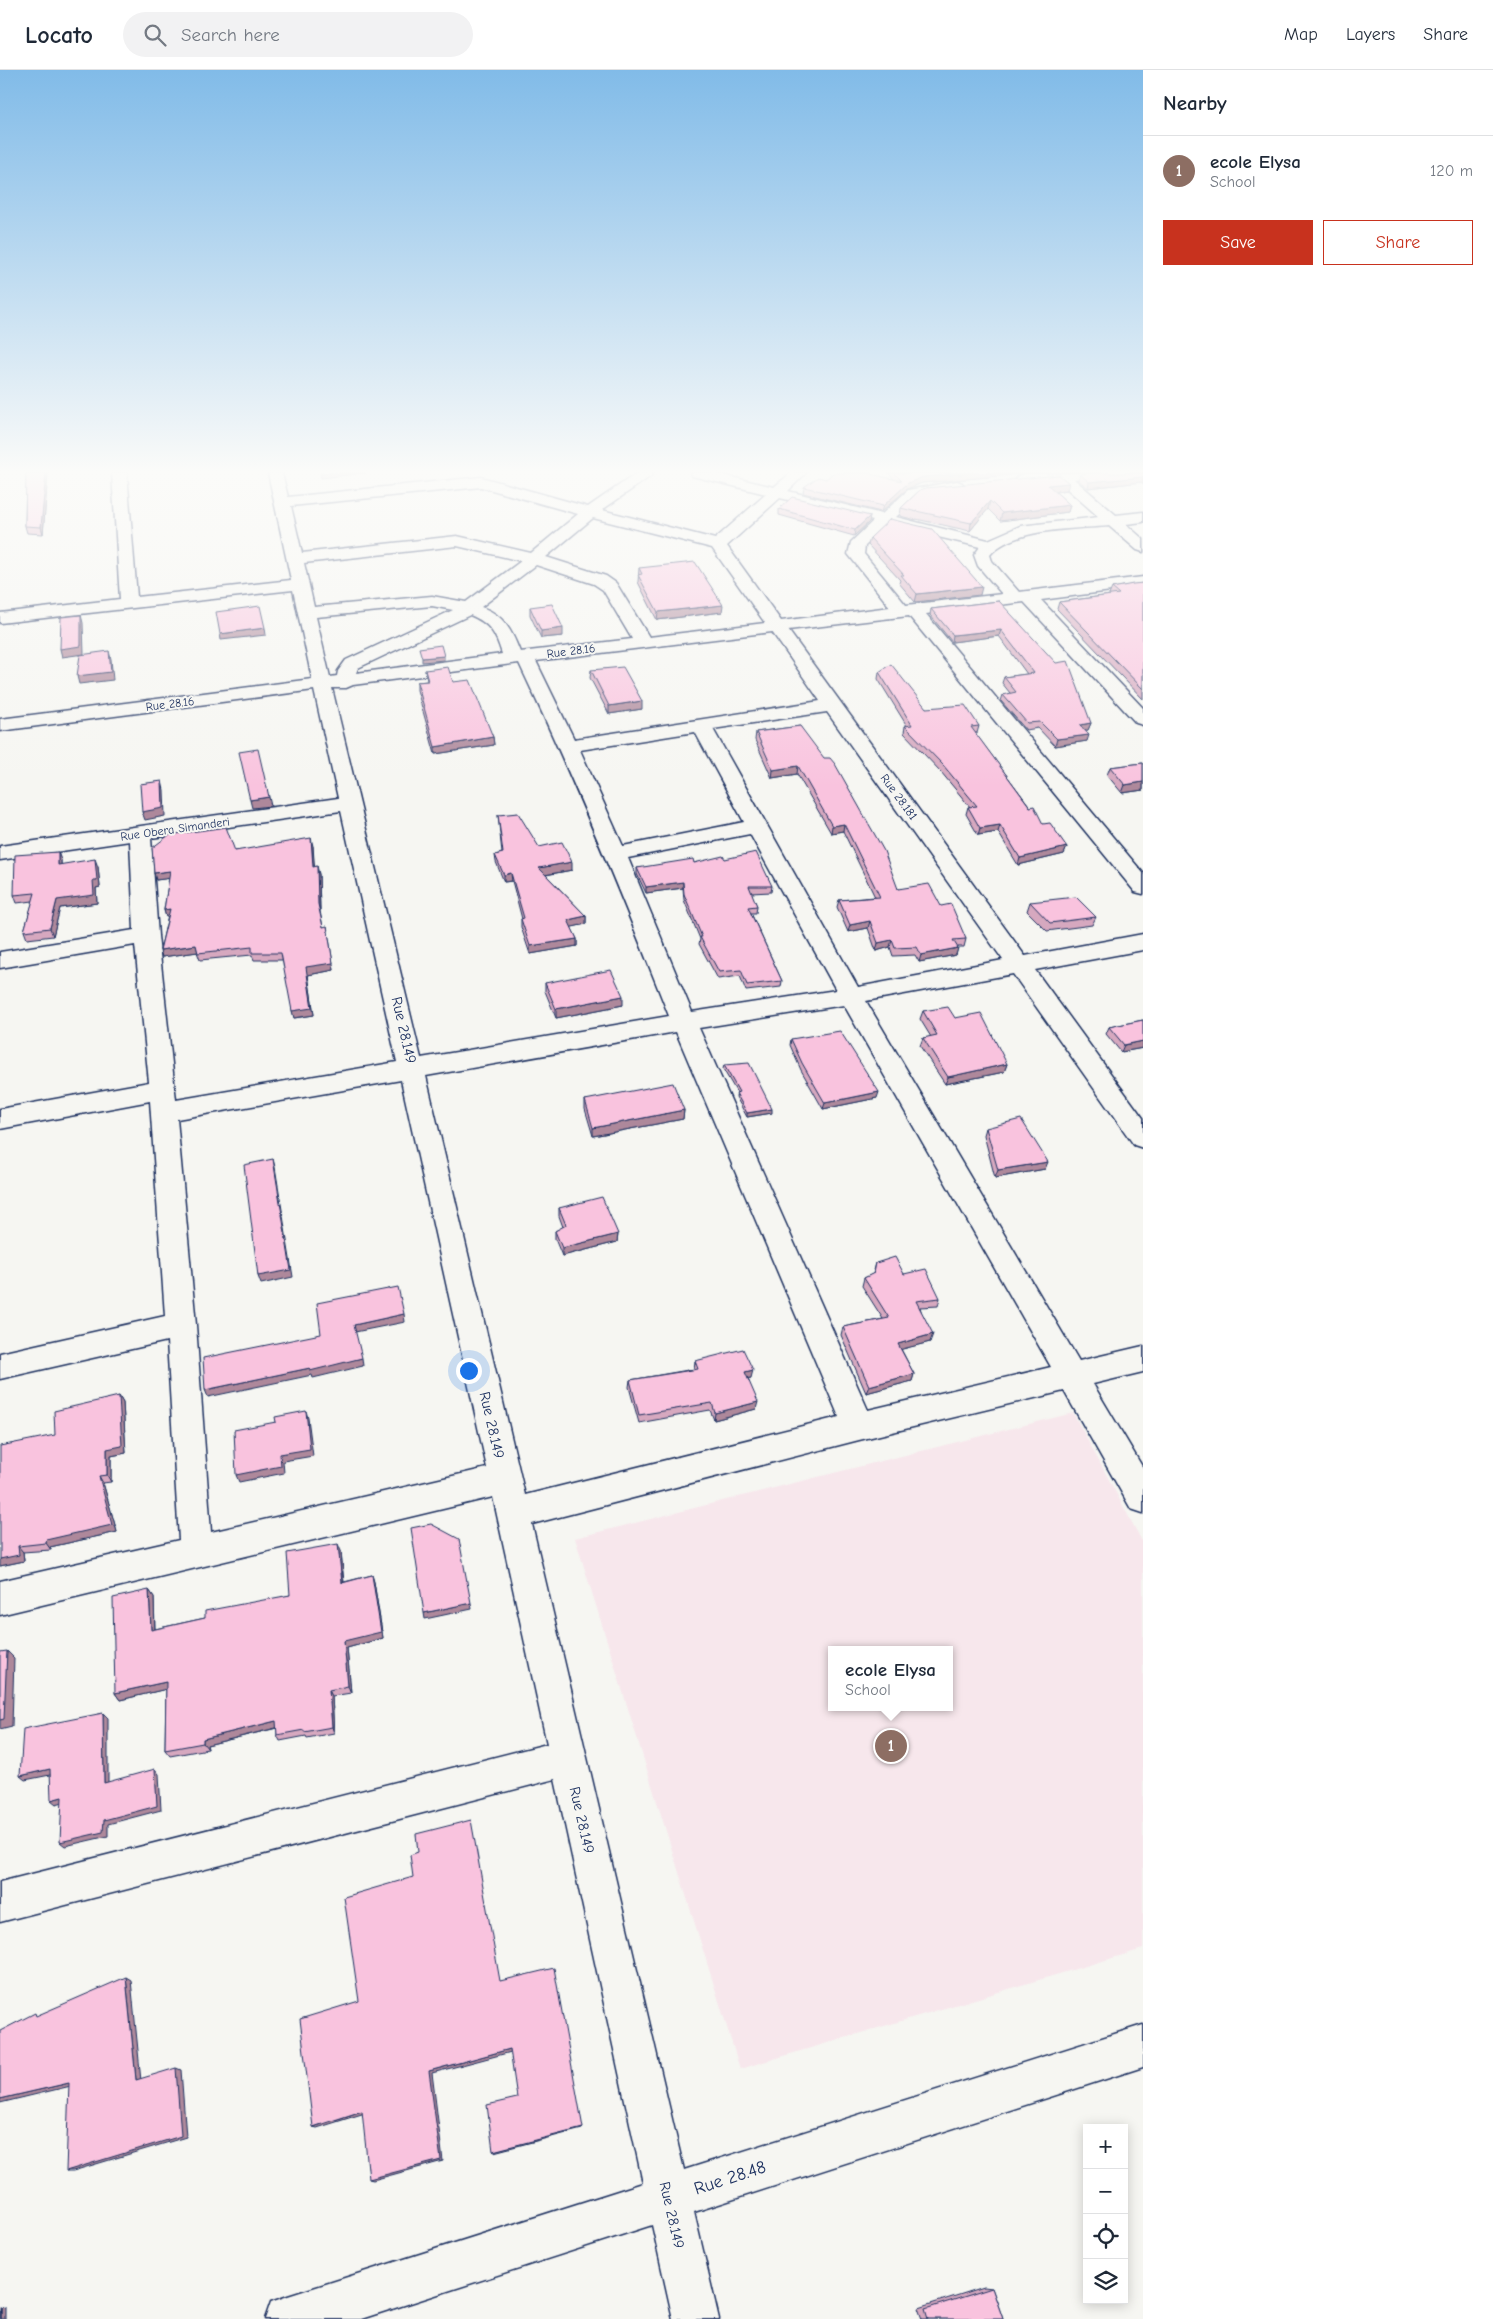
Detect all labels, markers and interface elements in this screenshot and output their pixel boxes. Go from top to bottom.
search box [123,12,473,57]
text: Locato [25,21,93,49]
icon: search [141,21,169,49]
text: Search here [181,24,280,46]
text: Map [1284,24,1318,45]
text: Layers [1346,24,1395,45]
text: Share [1423,24,1468,45]
text: Nearby [1163,91,1227,115]
text: ecole Elysa [1210,151,1301,173]
text: 1 [1176,162,1182,180]
text: 120 m [1430,162,1473,180]
text: School [1210,173,1256,191]
button: Save [1163,220,1313,265]
button: Share [1323,220,1473,265]
street label: Rue 28.16 [546,641,596,661]
street label: Rue 28.16 [145,694,195,714]
street label: Rue 28.181 [878,771,920,823]
street label: Rue Obera Simanderi [119,814,231,844]
street label: Rue 28.149 [388,995,420,1065]
your location [456,1358,482,1384]
street label: Rue 28.149 [476,1390,508,1460]
popup [828,1646,953,1711]
text: ecole Elysa [845,1659,936,1681]
text: School [845,1681,891,1699]
pin: 1 [875,1727,907,1765]
street label: Rue 28.149 [566,1785,598,1855]
map controls [1083,2124,1128,2304]
button: + [1083,2124,1128,2169]
street label: Rue 28.48 [691,2157,769,2199]
button: − [1083,2169,1128,2214]
street label: Rue 28.149 [656,2180,688,2250]
button: locate [1083,2214,1128,2259]
button: layers [1083,2259,1128,2304]

